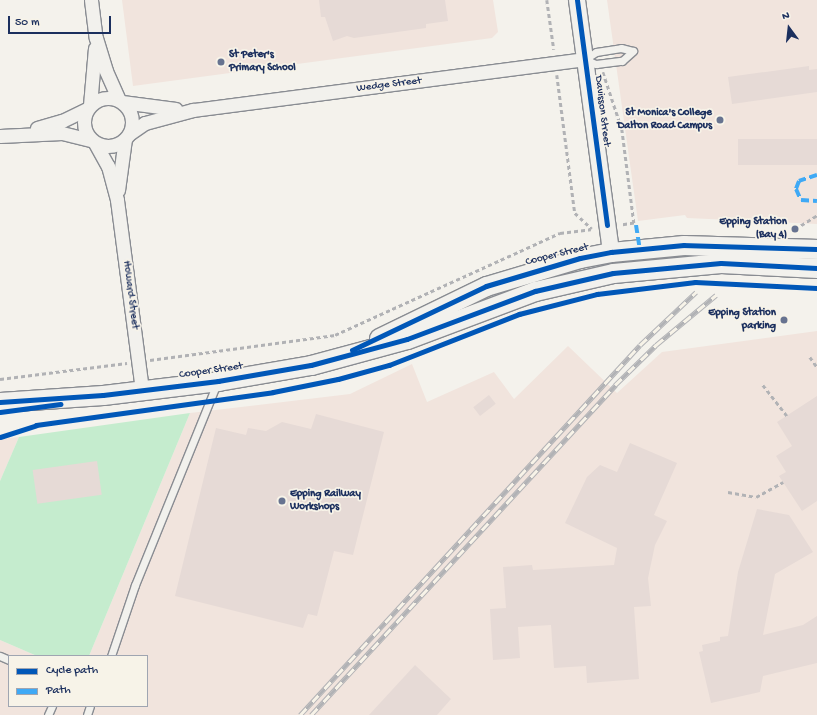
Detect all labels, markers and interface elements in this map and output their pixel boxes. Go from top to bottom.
scale bar [10,8,113,34]
north arrow [769,8,809,48]
text: N [781,10,791,23]
text: 50 m [15,16,40,30]
place label: St Peter's Primary School [229,49,296,75]
marker: St Peter's Primary School [216,57,226,67]
street label: Wedge Street [356,74,422,96]
street label: Davisson Street [591,75,613,147]
place label: St Monica's College Dalton Road Campus [617,107,712,133]
marker: St Monica's College Dalton Road Campus [715,115,725,125]
place label: Epping Station (Bay 4) [719,216,787,242]
marker: Epping Station (Bay 4) [790,224,800,234]
street label: Cooper Street [524,241,590,269]
street label: Howard Street [119,260,141,330]
place label: Epping Station parking [708,307,776,333]
marker: Epping Station parking [779,315,789,325]
street label: Cooper Street [178,360,244,382]
place label: Epping Railway Workshops [290,488,361,514]
marker: Epping Railway Workshops [277,496,287,506]
legend [8,655,148,707]
text: Cycle path [46,664,98,678]
text: Path [46,684,71,698]

